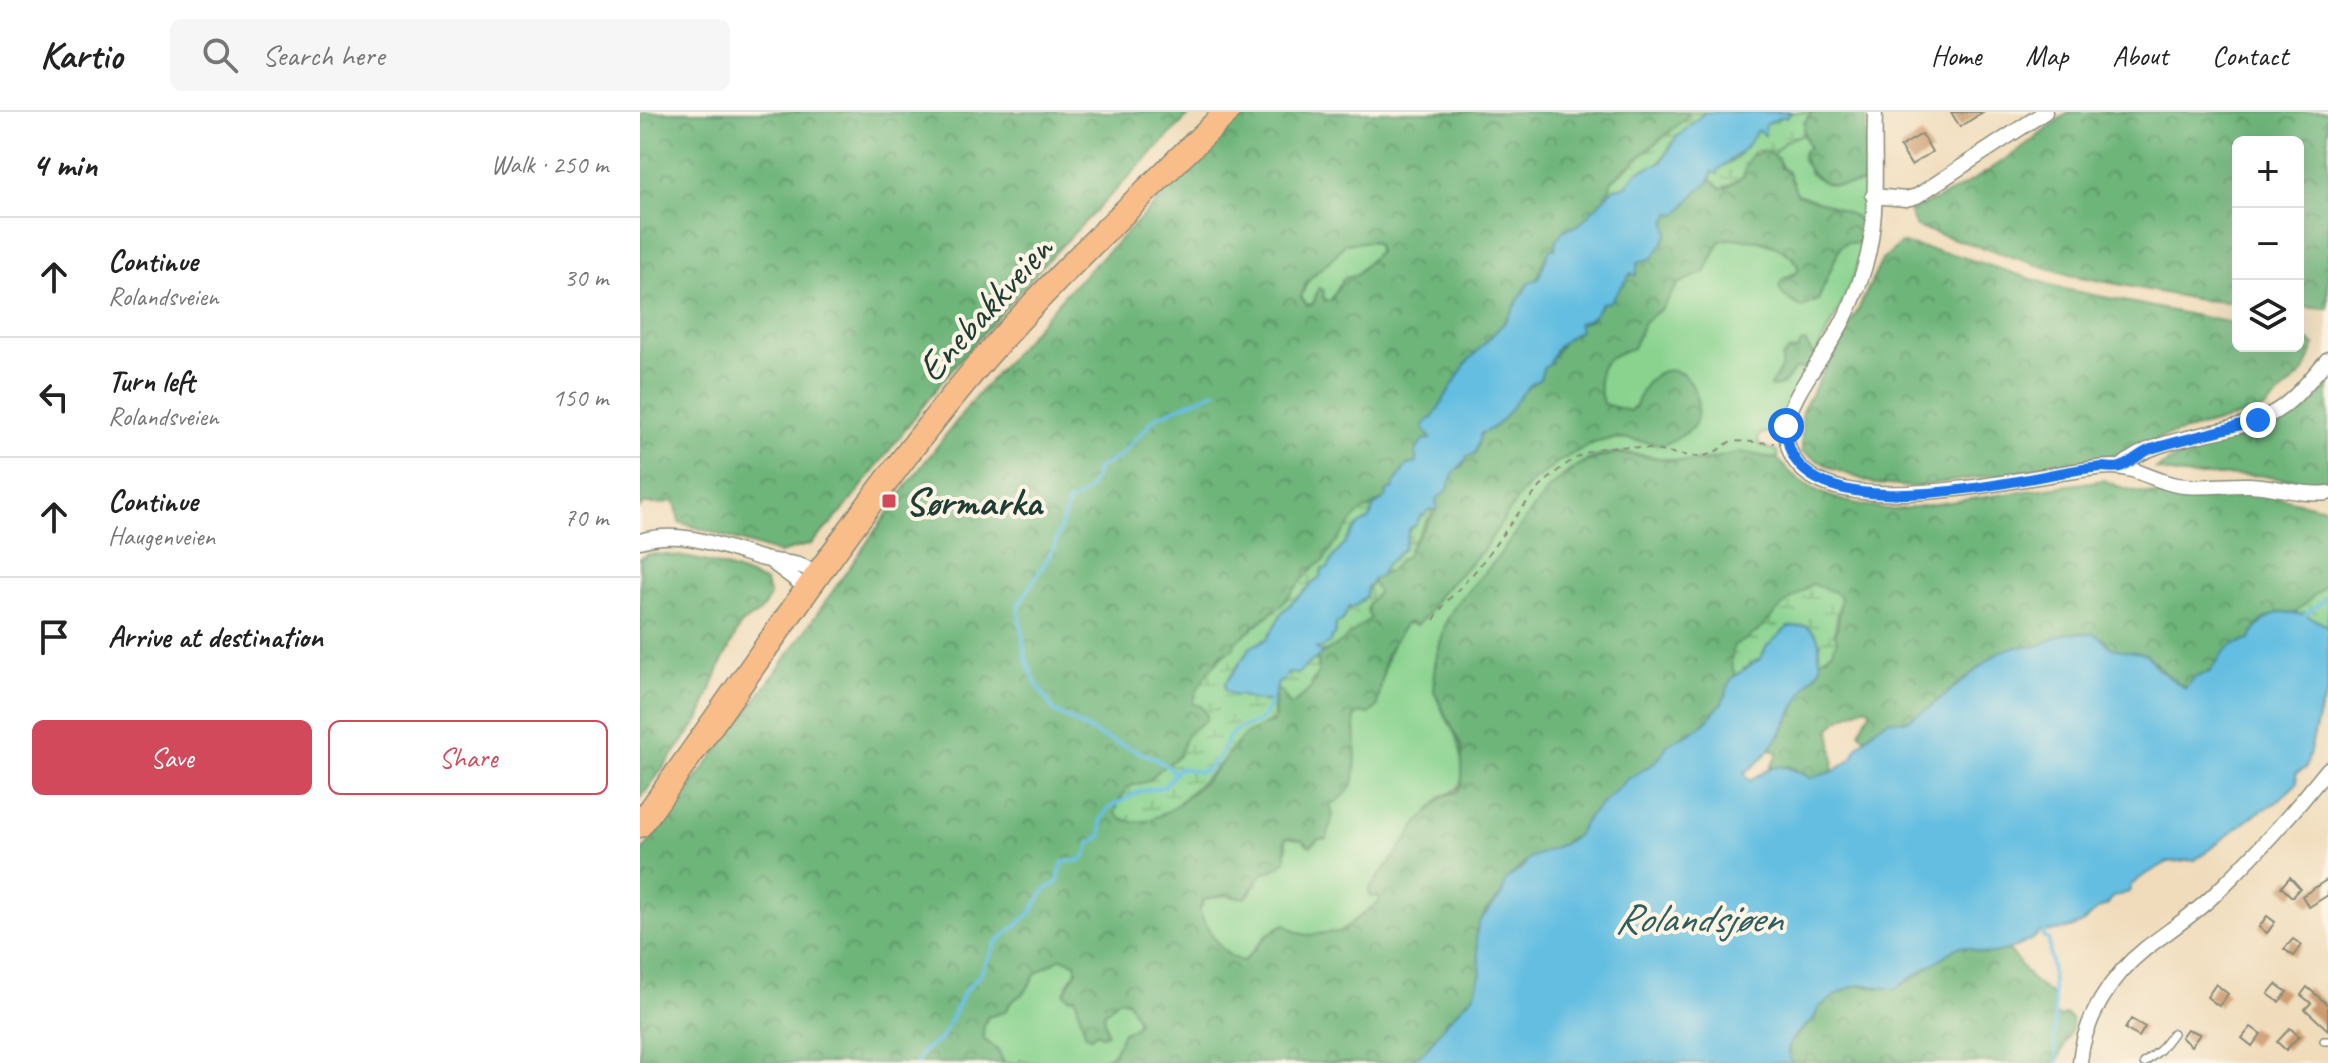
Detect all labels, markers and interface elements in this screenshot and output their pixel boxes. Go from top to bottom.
search box [170,19,730,91]
text: Kartio [40,32,122,79]
icon: search [198,33,242,77]
text: Search here [262,36,384,74]
text: Home [1931,38,1981,73]
text: Map [2025,38,2068,73]
text: About [2112,38,2168,73]
text: Contact [2212,38,2288,73]
map controls [2232,136,2304,352]
button: + [2232,136,2304,208]
text: 4 min [32,143,97,186]
text: Walk · 250 m [491,148,608,181]
button: − [2232,208,2304,280]
street label: Enebakkveien [906,224,1065,392]
text: Continue [108,242,198,280]
icon: ahead [32,255,76,299]
text: 30 m [564,261,608,294]
text: Rolandsveien [108,280,219,313]
button: layers [2232,280,2304,352]
text: Turn left [108,362,195,400]
icon: left [32,375,76,419]
text: 150 m [552,381,608,414]
text: Rolandsveien [108,400,219,433]
route end [2240,402,2276,438]
route start [1768,408,1804,444]
place label: Sørmarka [905,477,1044,527]
text: Continue [108,482,198,520]
marker: Sørmarka [880,492,898,510]
icon: ahead [32,495,76,539]
text: 70 m [564,501,608,534]
text: Haugenveien [108,520,215,553]
icon: arrive [32,615,76,659]
text: Arrive at destination [108,618,323,656]
button: Save [32,720,312,795]
button: Share [328,720,608,795]
water label: Rolandsjøen [1615,892,1784,945]

